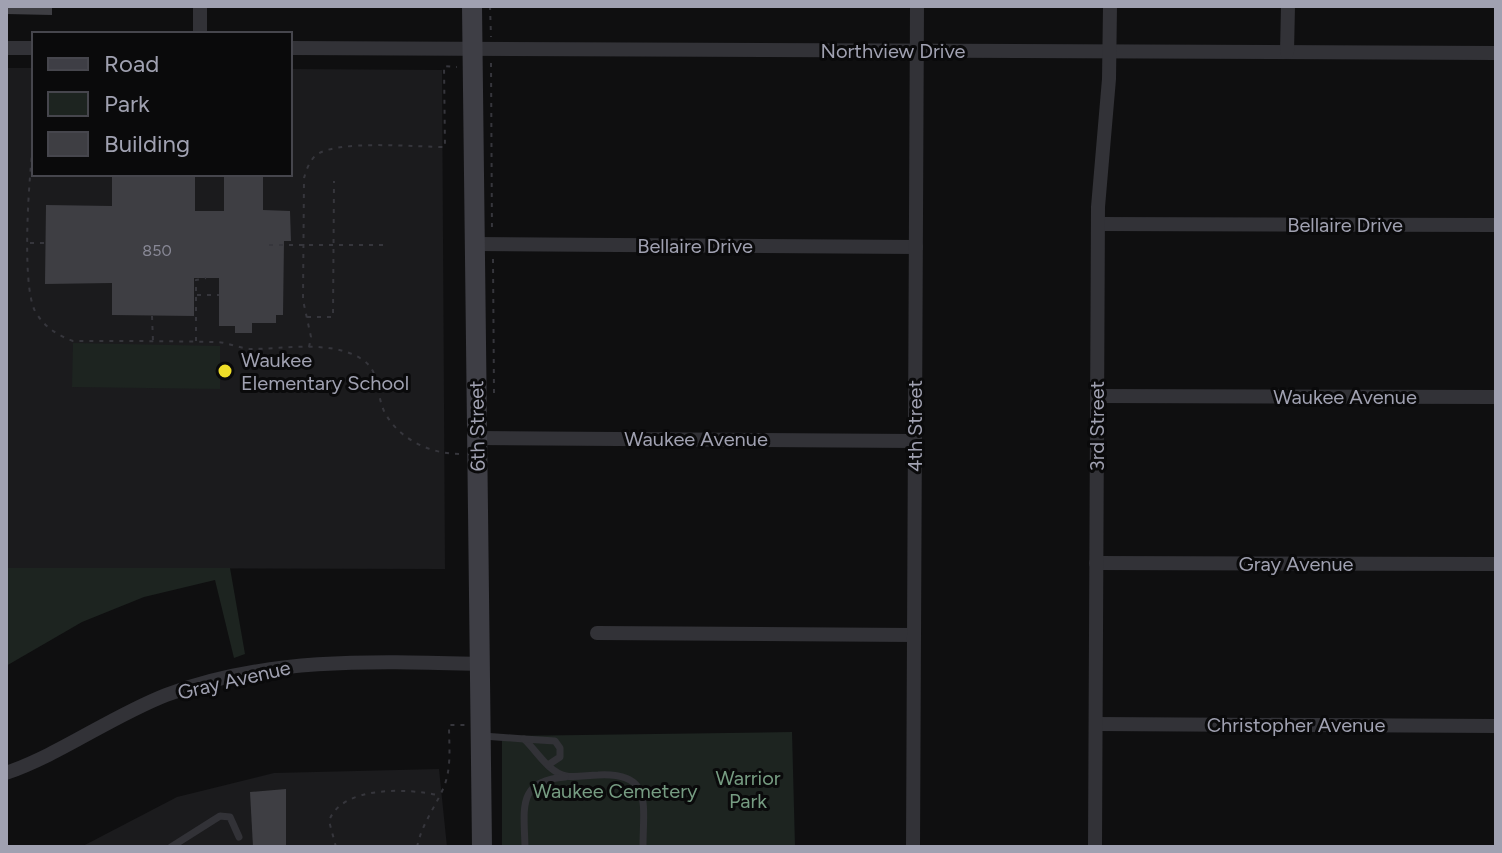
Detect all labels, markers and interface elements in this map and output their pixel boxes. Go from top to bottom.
legend [32,32,292,176]
street label: Northview Drive [821,39,966,63]
text: Road [104,49,159,78]
text: Park [104,89,150,118]
text: Building [104,129,190,158]
street label: Bellaire Drive [1287,213,1403,237]
street label: Bellaire Drive [637,234,753,258]
house number: 850 [142,241,172,260]
place label: Waukee Elementary School [241,348,409,395]
marker: Waukee Elementary School [216,362,234,380]
street label: 6th Street [464,380,490,472]
street label: 4th Street [903,380,927,472]
street label: 3rd Street [1085,381,1109,471]
street label: Waukee Avenue [1273,385,1417,409]
street label: Waukee Avenue [624,427,768,451]
street label: Gray Avenue [1238,552,1354,576]
street label: Gray Avenue [175,655,293,705]
street label: Christopher Avenue [1207,713,1385,737]
park label: Warrior Park [715,766,781,813]
park label: Waukee Cemetery [533,779,698,803]

